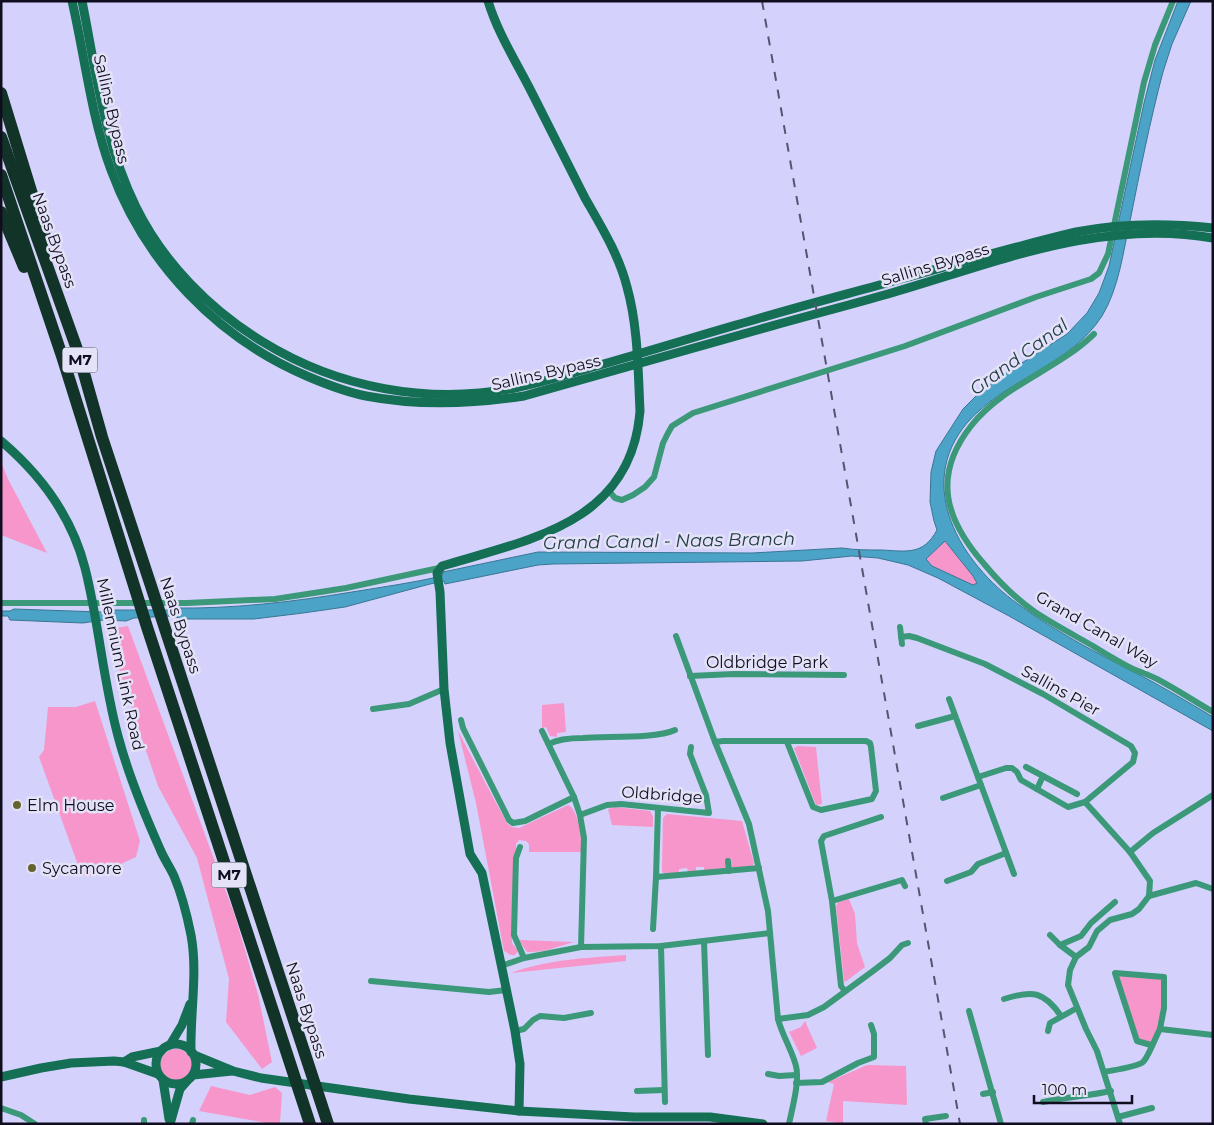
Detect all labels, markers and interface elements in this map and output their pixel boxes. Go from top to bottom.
street label: Sallins Bypass [90,53,133,166]
street label: Naas Bypass [28,190,81,291]
street label: Sallins Bypass [879,239,991,290]
water label: Grand Canal [966,314,1073,400]
road number: M7 [62,348,98,372]
street label: Sallins Bypass [490,351,603,394]
water label: Grand Canal - Naas Branch [543,528,795,554]
street label: Naas Bypass [156,574,205,676]
street label: Millennium Link Road [93,576,148,752]
street label: Grand Canal Way [1032,587,1161,672]
street label: Oldbridge Park [706,653,829,672]
street label: Sallins Pier [1018,661,1103,720]
street label: Oldbridge [621,782,703,807]
place label: Elm House [27,796,114,815]
marker: Elm House [11,799,23,811]
place label: Sycamore [42,859,122,878]
marker: Sycamore [26,862,38,874]
road number: M7 [212,862,246,888]
street label: Naas Bypass [282,959,331,1061]
scale bar [1034,1072,1132,1104]
text: 100 m [1042,1080,1087,1099]

